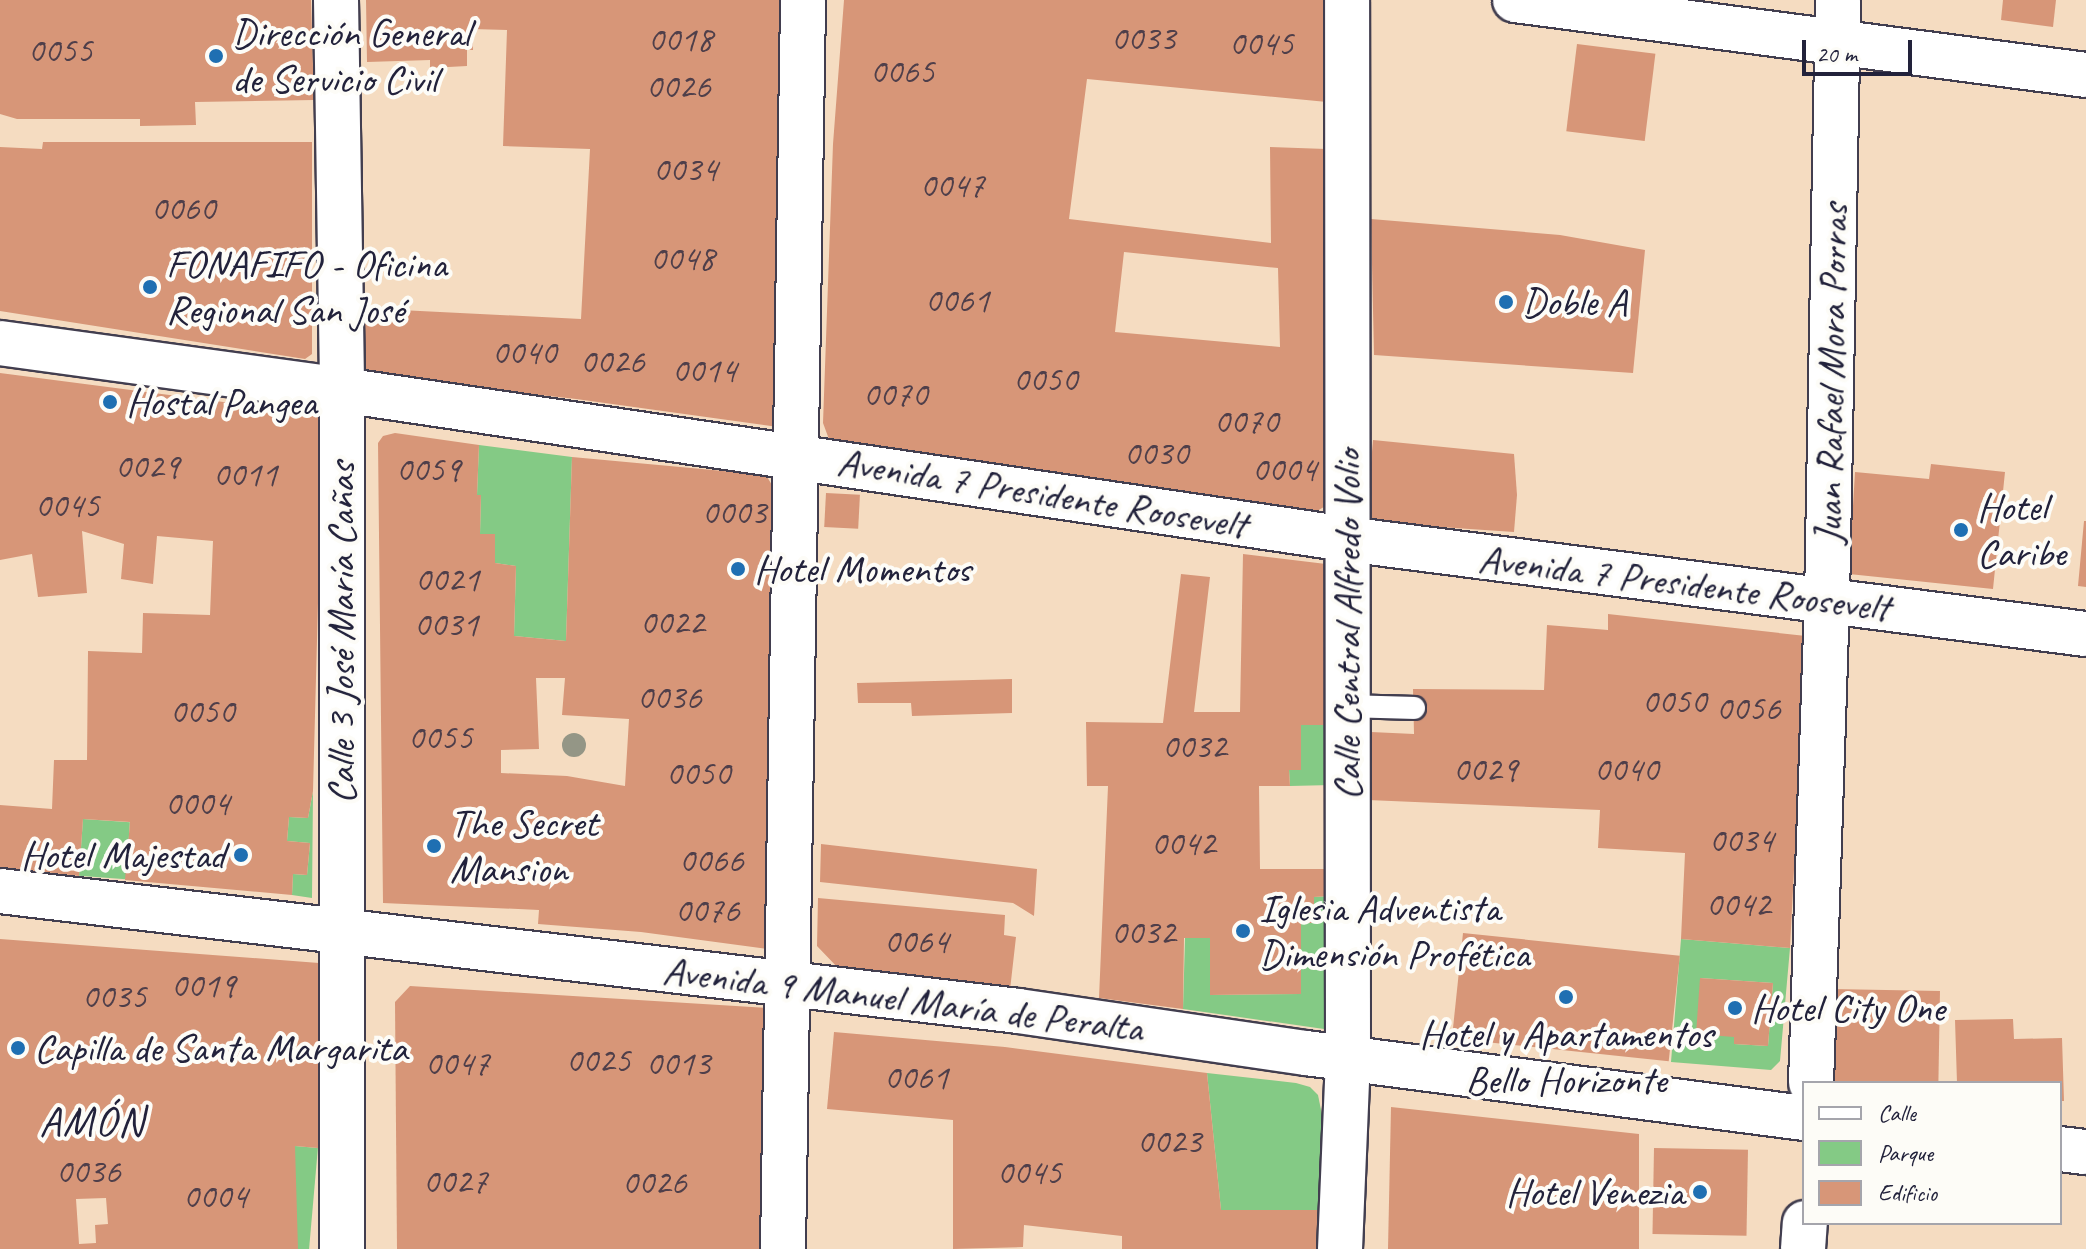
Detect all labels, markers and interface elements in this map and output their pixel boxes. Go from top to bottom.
place label: Dirección General de Servicio Civil [232,9,470,103]
house number: 0033 [1111,17,1175,61]
house number: 0018 [648,18,712,62]
house number: 0045 [1229,22,1293,66]
scale bar [1806,24,1916,74]
house number: 0055 [28,29,92,73]
text: 20 m [1816,39,1857,69]
marker: Dirección General de Servicio Civil [207,47,225,65]
house number: 0065 [870,50,934,94]
house number: 0026 [646,65,710,109]
house number: 0034 [653,148,717,192]
house number: 0047 [920,164,984,208]
house number: 0060 [151,187,215,231]
street label: Juan Rafael Mora Porras [1804,204,1858,544]
house number: 0048 [650,237,714,281]
place label: FONAFIFO - Oficina Regional San José [166,240,446,334]
marker: FONAFIFO - Oficina Regional San José [141,278,159,296]
place label: Doble A [1522,278,1627,326]
house number: 0061 [925,279,989,323]
marker: Doble A [1497,293,1515,311]
house number: 0040 [492,331,556,375]
house number: 0026 [580,340,644,384]
house number: 0014 [672,349,736,393]
house number: 0050 [1013,358,1077,402]
house number: 0070 [863,373,927,417]
place label: Hostal Pangea [126,378,318,426]
marker: Hostal Pangea [101,393,119,411]
house number: 0070 [1214,400,1278,444]
house number: 0030 [1124,432,1188,476]
street label: Avenida 7 Presidente Roosevelt [834,437,1250,549]
house number: 0029 [115,445,179,489]
house number: 0059 [396,448,460,492]
house number: 0004 [1252,448,1316,492]
street label: Calle Central Alfredo Volio [1323,451,1371,799]
house number: 0011 [213,453,277,497]
street label: Calle 3 José María Cañas [317,461,365,805]
place label: Hotel Caribe [1977,483,2066,577]
house number: 0045 [35,484,99,528]
house number: 0003 [702,491,766,535]
marker: Hotel Caribe [1952,521,1970,539]
street label: Avenida 7 Presidente Roosevelt [1476,534,1892,632]
place label: Hotel Momentos [754,545,971,593]
house number: 0021 [415,558,479,602]
marker: Hotel Momentos [729,560,747,578]
house number: 0022 [640,601,704,645]
house number: 0031 [414,603,478,647]
house number: 0036 [637,676,701,720]
house number: 0050 [1642,680,1706,724]
house number: 0056 [1716,687,1780,731]
house number: 0050 [170,690,234,734]
house number: 0055 [408,716,472,760]
house number: 0032 [1162,725,1226,769]
house number: 0029 [1453,748,1517,792]
house number: 0040 [1594,748,1658,792]
house number: 0050 [666,752,730,796]
house number: 0004 [165,782,229,826]
place label: The Secret Mansion [450,799,597,893]
house number: 0034 [1709,819,1773,863]
house number: 0042 [1151,822,1215,866]
place label: Hotel Majestad [19,831,225,879]
marker: The Secret Mansion [425,837,443,855]
house number: 0066 [679,839,743,883]
marker: Hotel Majestad [232,846,250,864]
house number: 0042 [1706,883,1770,927]
place label: Iglesia Adventista Dimensión Profética [1259,884,1529,978]
house number: 0076 [675,889,739,933]
house number: 0032 [1111,911,1175,955]
house number: 0064 [884,920,948,964]
marker: Iglesia Adventista Dimensión Profética [1234,922,1252,940]
street label: Avenida 9 Manuel María de Peralta [661,946,1145,1052]
house number: 0019 [171,964,235,1008]
house number: 0035 [82,975,146,1019]
place label: Hotel City One [1751,984,1944,1032]
marker: Hotel y Apartamentos Bello Horizonte [1557,988,1575,1006]
marker: Hotel City One [1726,999,1744,1017]
place label: Hotel y Apartamentos Bello Horizonte [1419,1010,1713,1104]
place label: Capilla de Santa Margarita [34,1024,408,1072]
marker: Capilla de Santa Margarita [9,1039,27,1057]
house number: 0025 [566,1039,630,1083]
house number: 0047 [425,1042,489,1086]
house number: 0013 [646,1042,710,1086]
house number: 0061 [884,1056,948,1100]
legend [1802,1081,2062,1225]
district label: AMÓN [39,1097,145,1147]
text: Calle [1878,1098,1916,1128]
house number: 0023 [1137,1120,1201,1164]
text: Parque [1878,1138,1933,1168]
house number: 0036 [56,1150,120,1194]
house number: 0045 [997,1151,1061,1195]
house number: 0027 [423,1160,487,1204]
house number: 0026 [622,1161,686,1205]
place label: Hotel Venezia [1505,1168,1684,1216]
house number: 0004 [183,1175,247,1219]
text: Edificio [1878,1178,1937,1208]
marker: Hotel Venezia [1691,1183,1709,1201]

